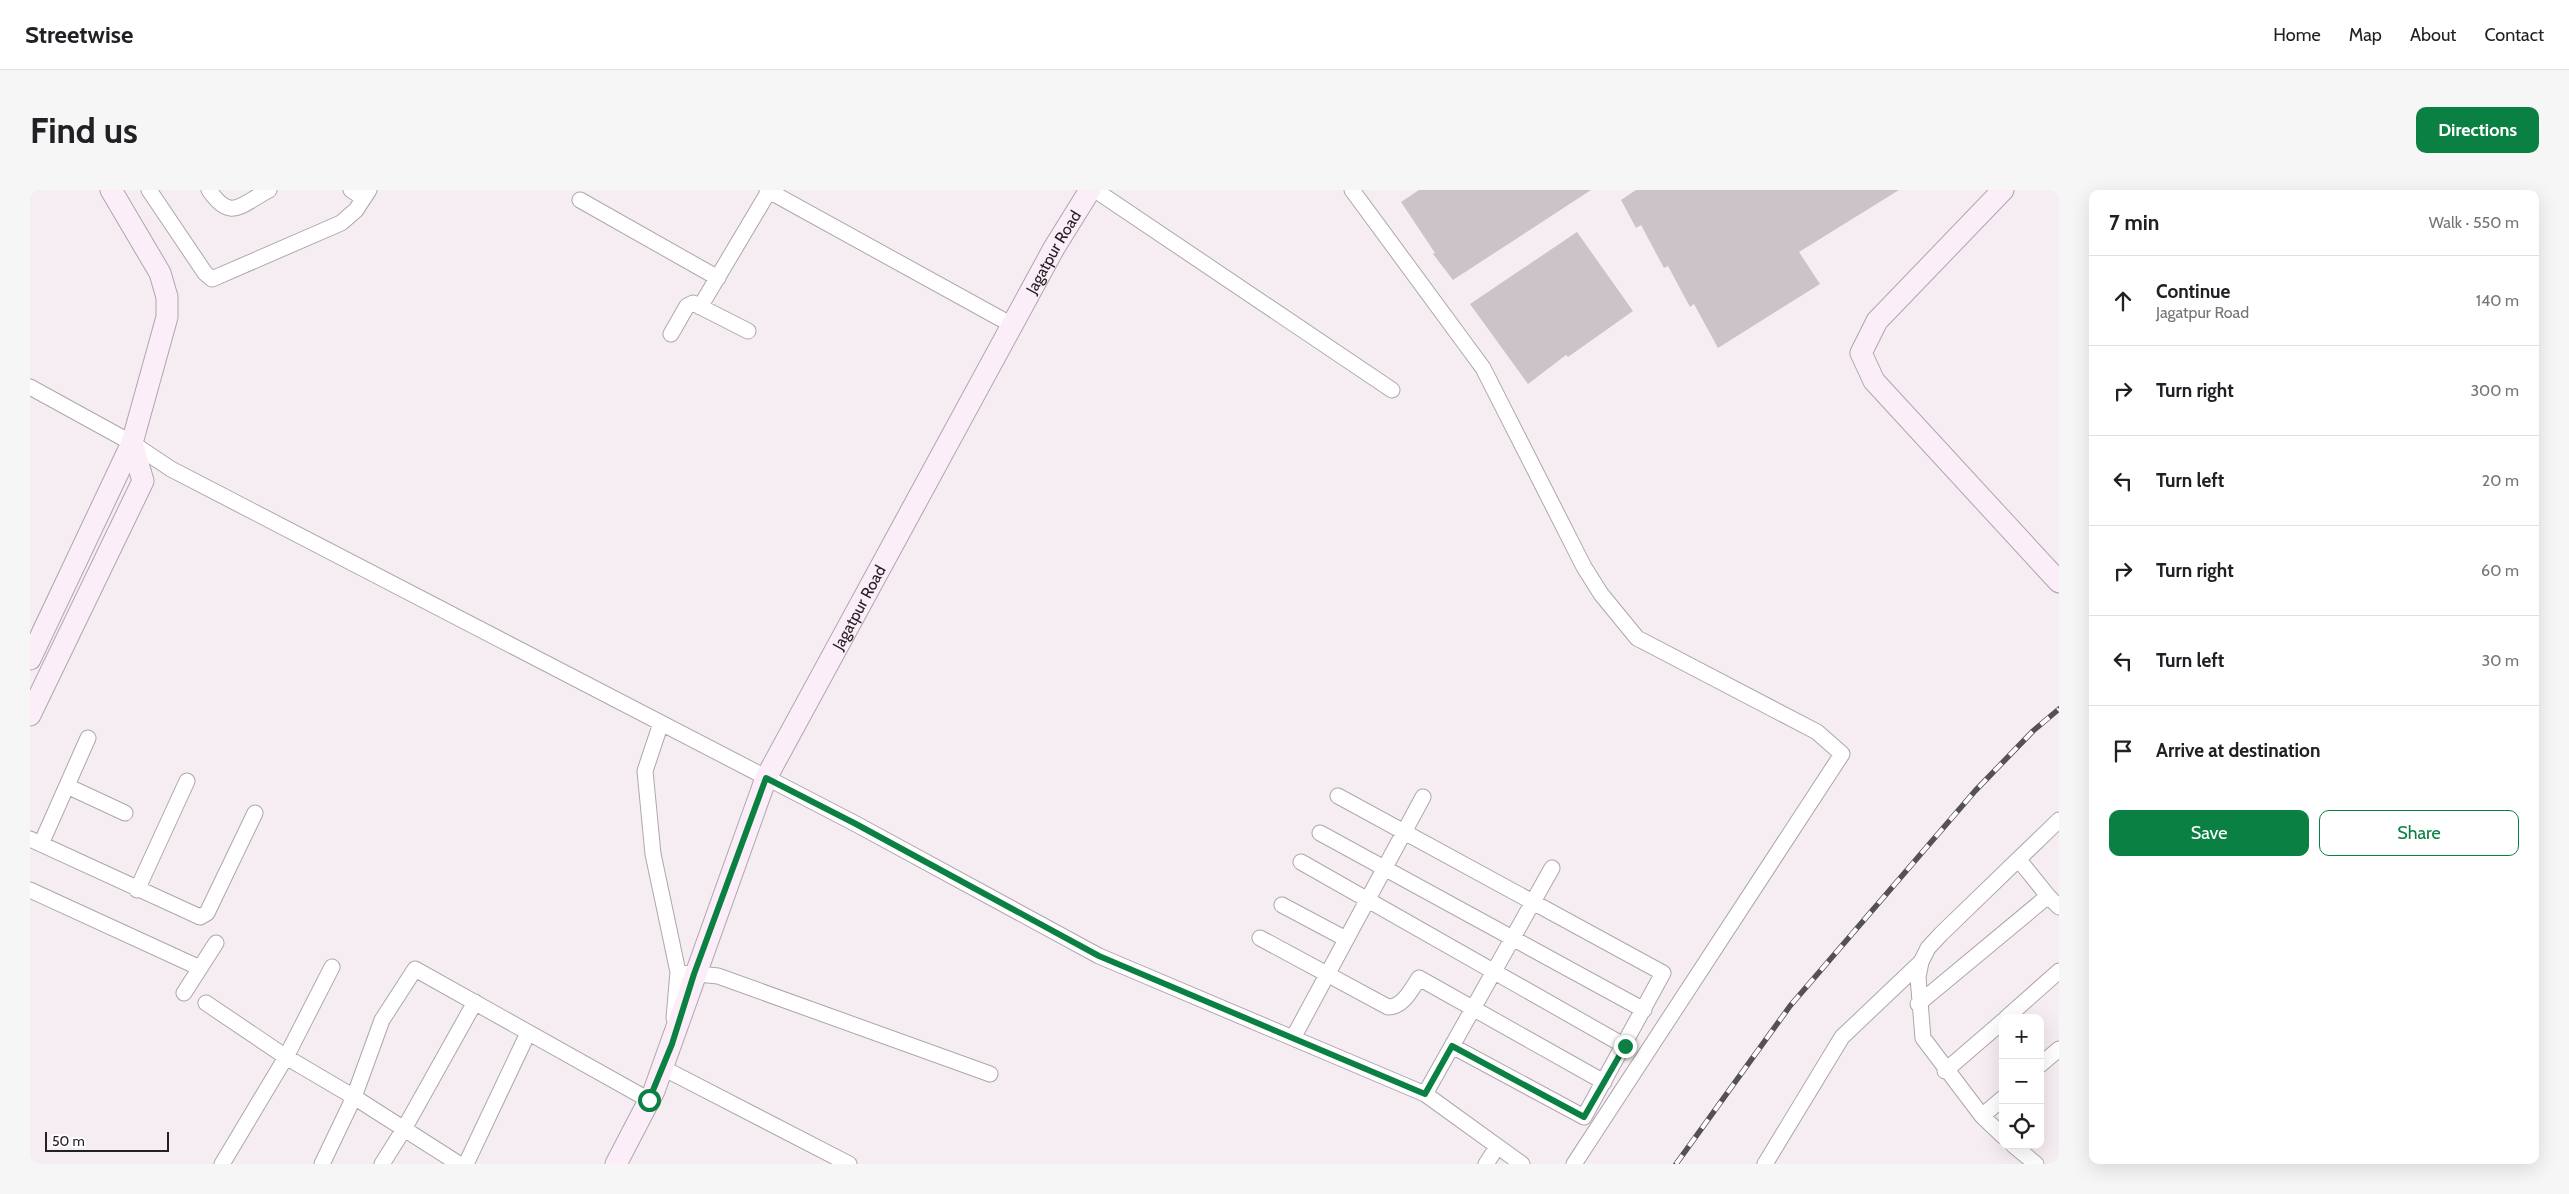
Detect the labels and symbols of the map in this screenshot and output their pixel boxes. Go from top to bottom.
street label: Jagatpur Road [1021,207,1085,298]
street label: Jagatpur Road [828,562,889,654]
route end [1614,1035,1637,1058]
route start [638,1089,661,1112]
scale bar [45,1129,169,1152]

